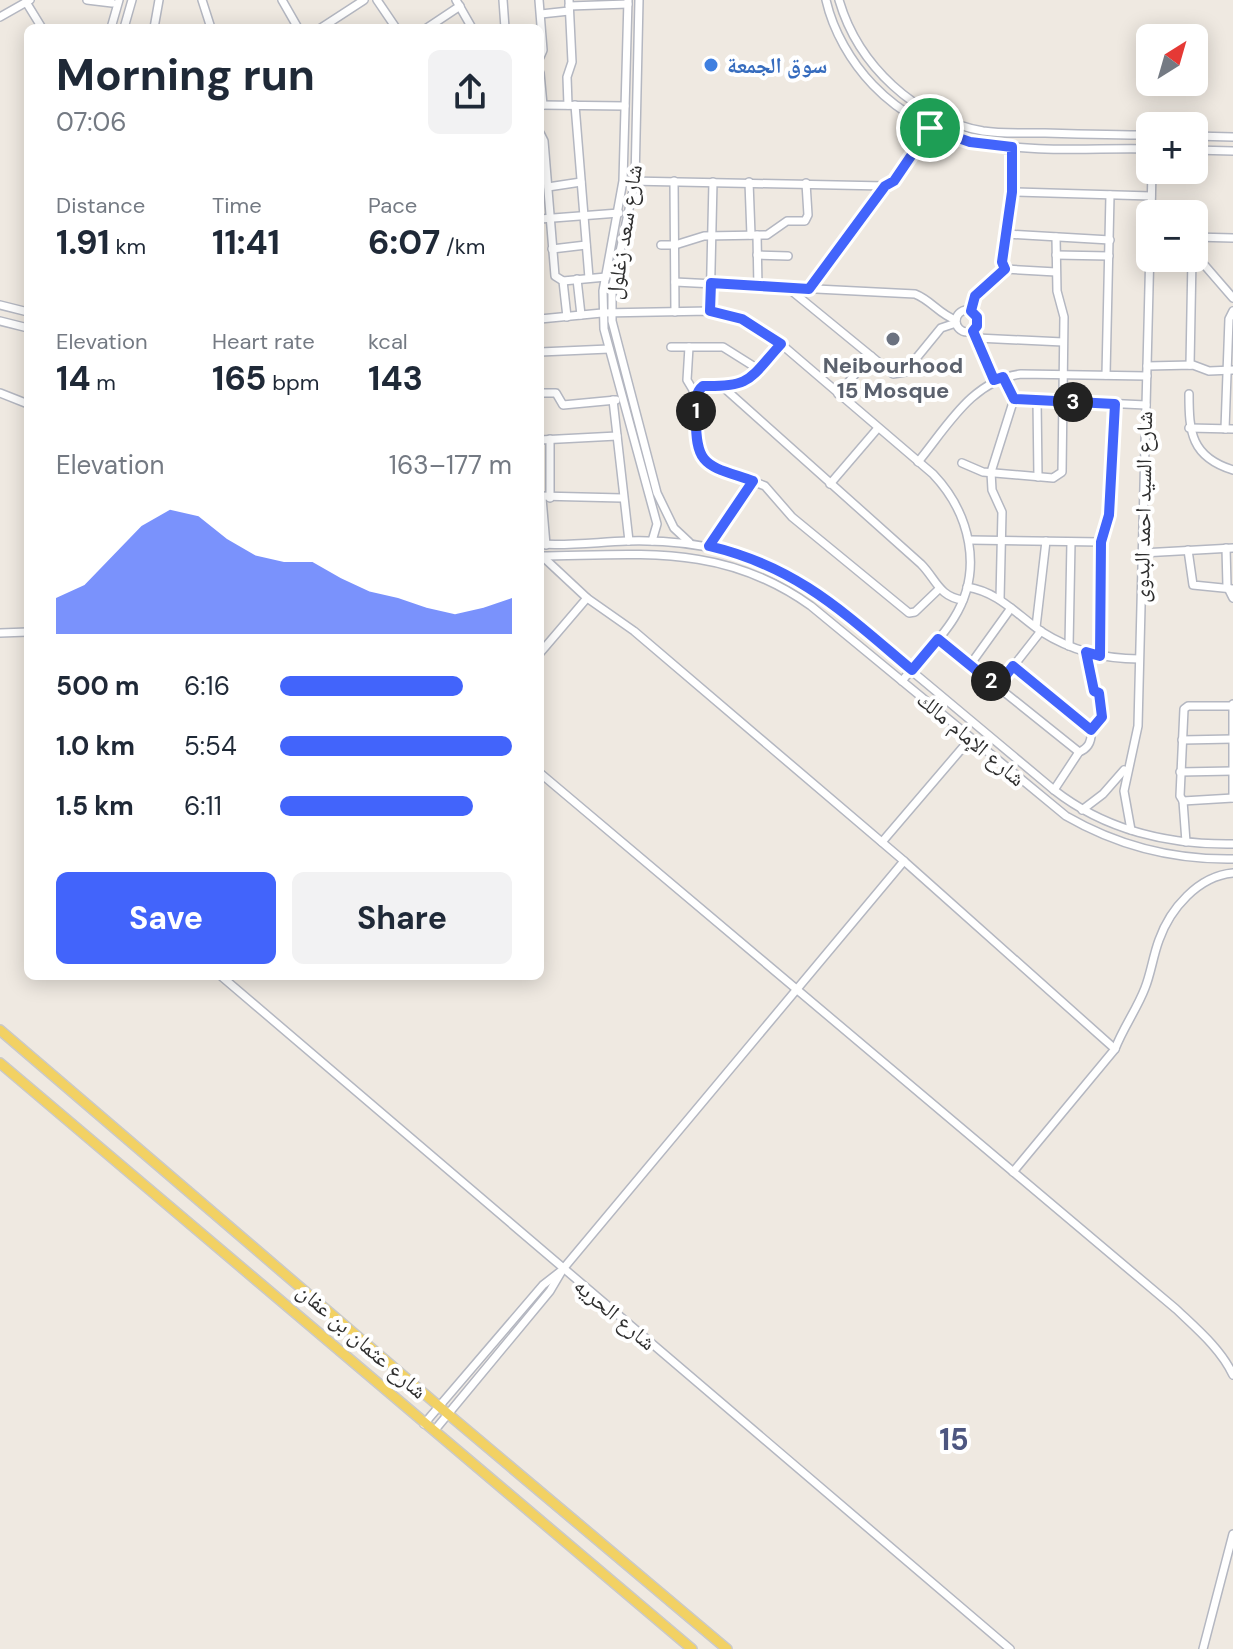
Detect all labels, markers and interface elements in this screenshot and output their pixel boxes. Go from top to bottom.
north arrow [1136,24,1208,96]
map controls [1136,24,1208,272]
text: Morning run [56,46,315,104]
button: share [428,50,512,134]
place label: سوق الجمعة [727,51,827,80]
marker: سوق الجمعة [702,56,720,74]
pin [896,94,964,162]
text: 07:06 [56,105,127,139]
icon: arrive [908,106,952,150]
button: + [1136,112,1208,184]
street label: شارع سعد زغلول [599,163,649,301]
text: Distance [56,191,145,220]
text: Time [212,191,262,220]
text: Pace [368,191,417,220]
button: − [1136,200,1208,272]
text: 1.91 [56,220,110,265]
text: 11:41 [212,220,280,265]
text: 6:07 [368,220,440,265]
text: km [110,232,146,261]
text: /km [440,232,485,261]
text: Elevation [56,327,148,356]
text: Heart rate [212,327,315,356]
text: kcal [368,327,408,356]
marker: Neibourhood 15 Mosque [884,330,902,348]
place label: Neibourhood 15 Mosque [823,351,963,405]
text: 14 [56,356,90,401]
text: 165 [212,356,266,401]
text: 143 [368,356,423,401]
text: m [90,368,116,397]
text: bpm [266,368,319,397]
pin: 3 [1053,382,1093,422]
text: 3 [1066,387,1080,416]
pin: 1 [676,391,716,431]
text: 1 [692,396,700,425]
street label: شارع السيد احمد البدوى [1127,411,1159,603]
text: Elevation [56,448,164,482]
text: 163–177 m [389,448,512,482]
pin: 2 [971,661,1011,701]
text: 2 [985,666,997,695]
text: 500 m [56,669,139,703]
text: 6:16 [184,669,230,703]
street label: شارع الإمام مالك [911,685,1031,793]
text: 1.0 km [56,729,135,763]
text: 5:54 [184,729,237,763]
text: 1.5 km [56,789,134,823]
text: 6:11 [184,789,222,823]
button: Save [56,872,276,964]
button: Share [292,872,512,964]
street label: شارع الحريه [568,1271,662,1357]
street label: شارع عثمان بن عفان [291,1277,433,1405]
district label: 15 [939,1420,969,1459]

